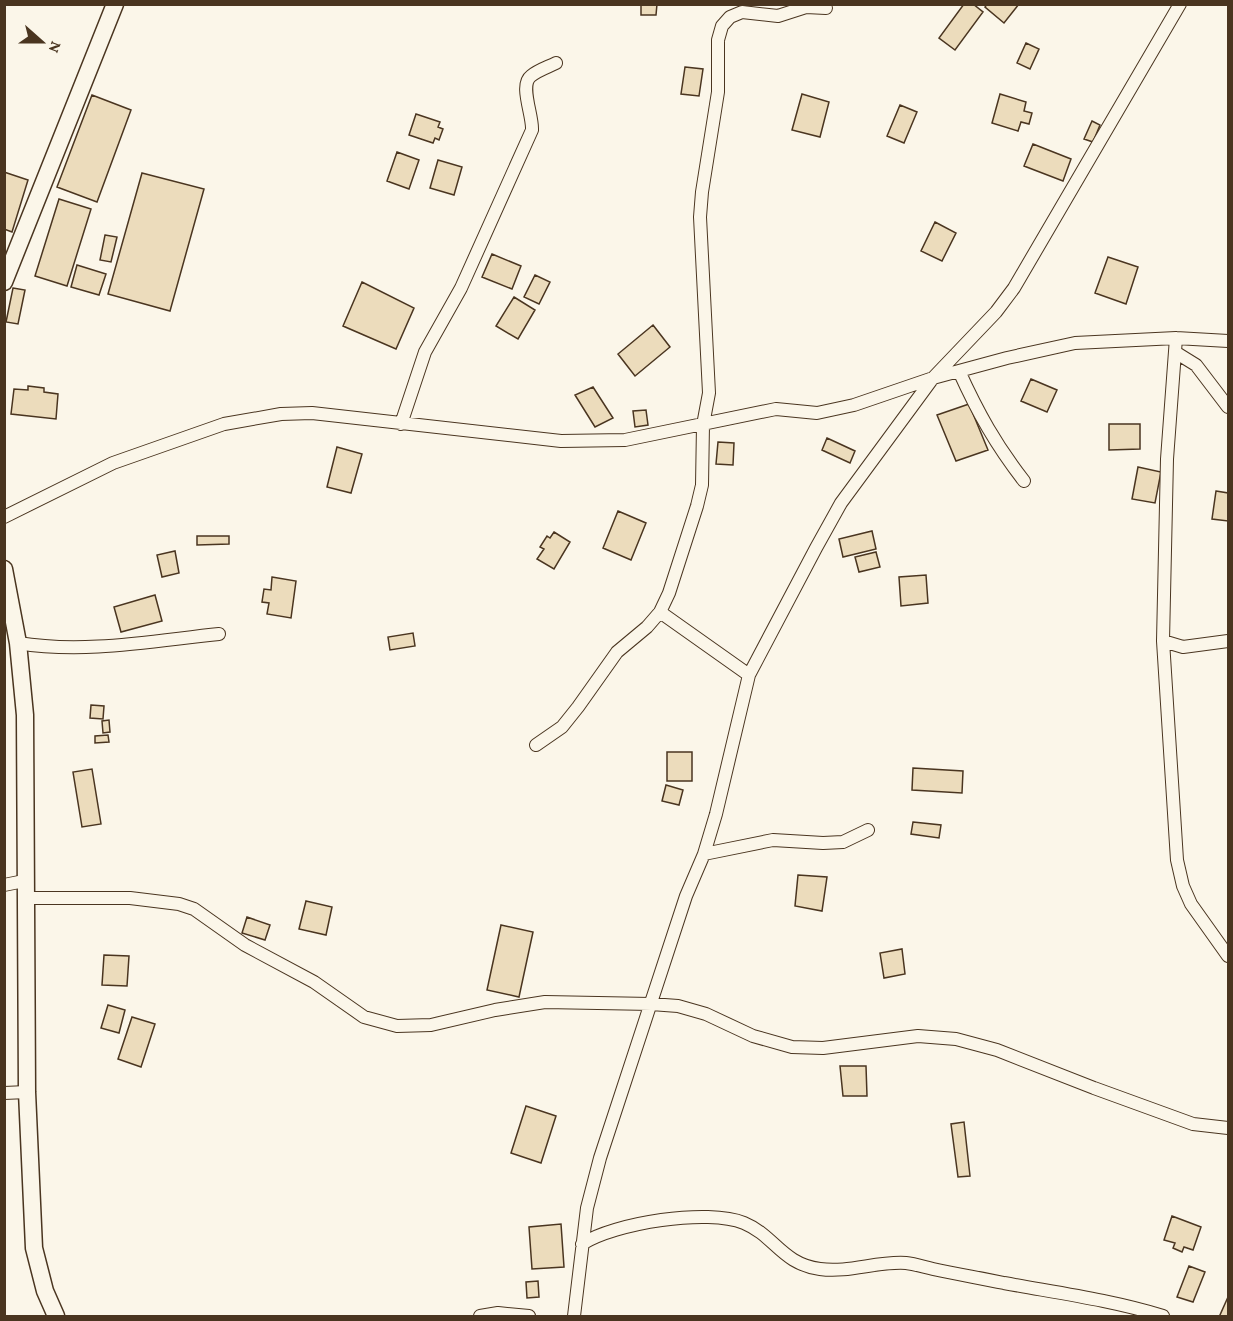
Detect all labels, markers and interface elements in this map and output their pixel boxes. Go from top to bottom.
north arrow [12,12,72,72]
text: N [46,39,65,55]

